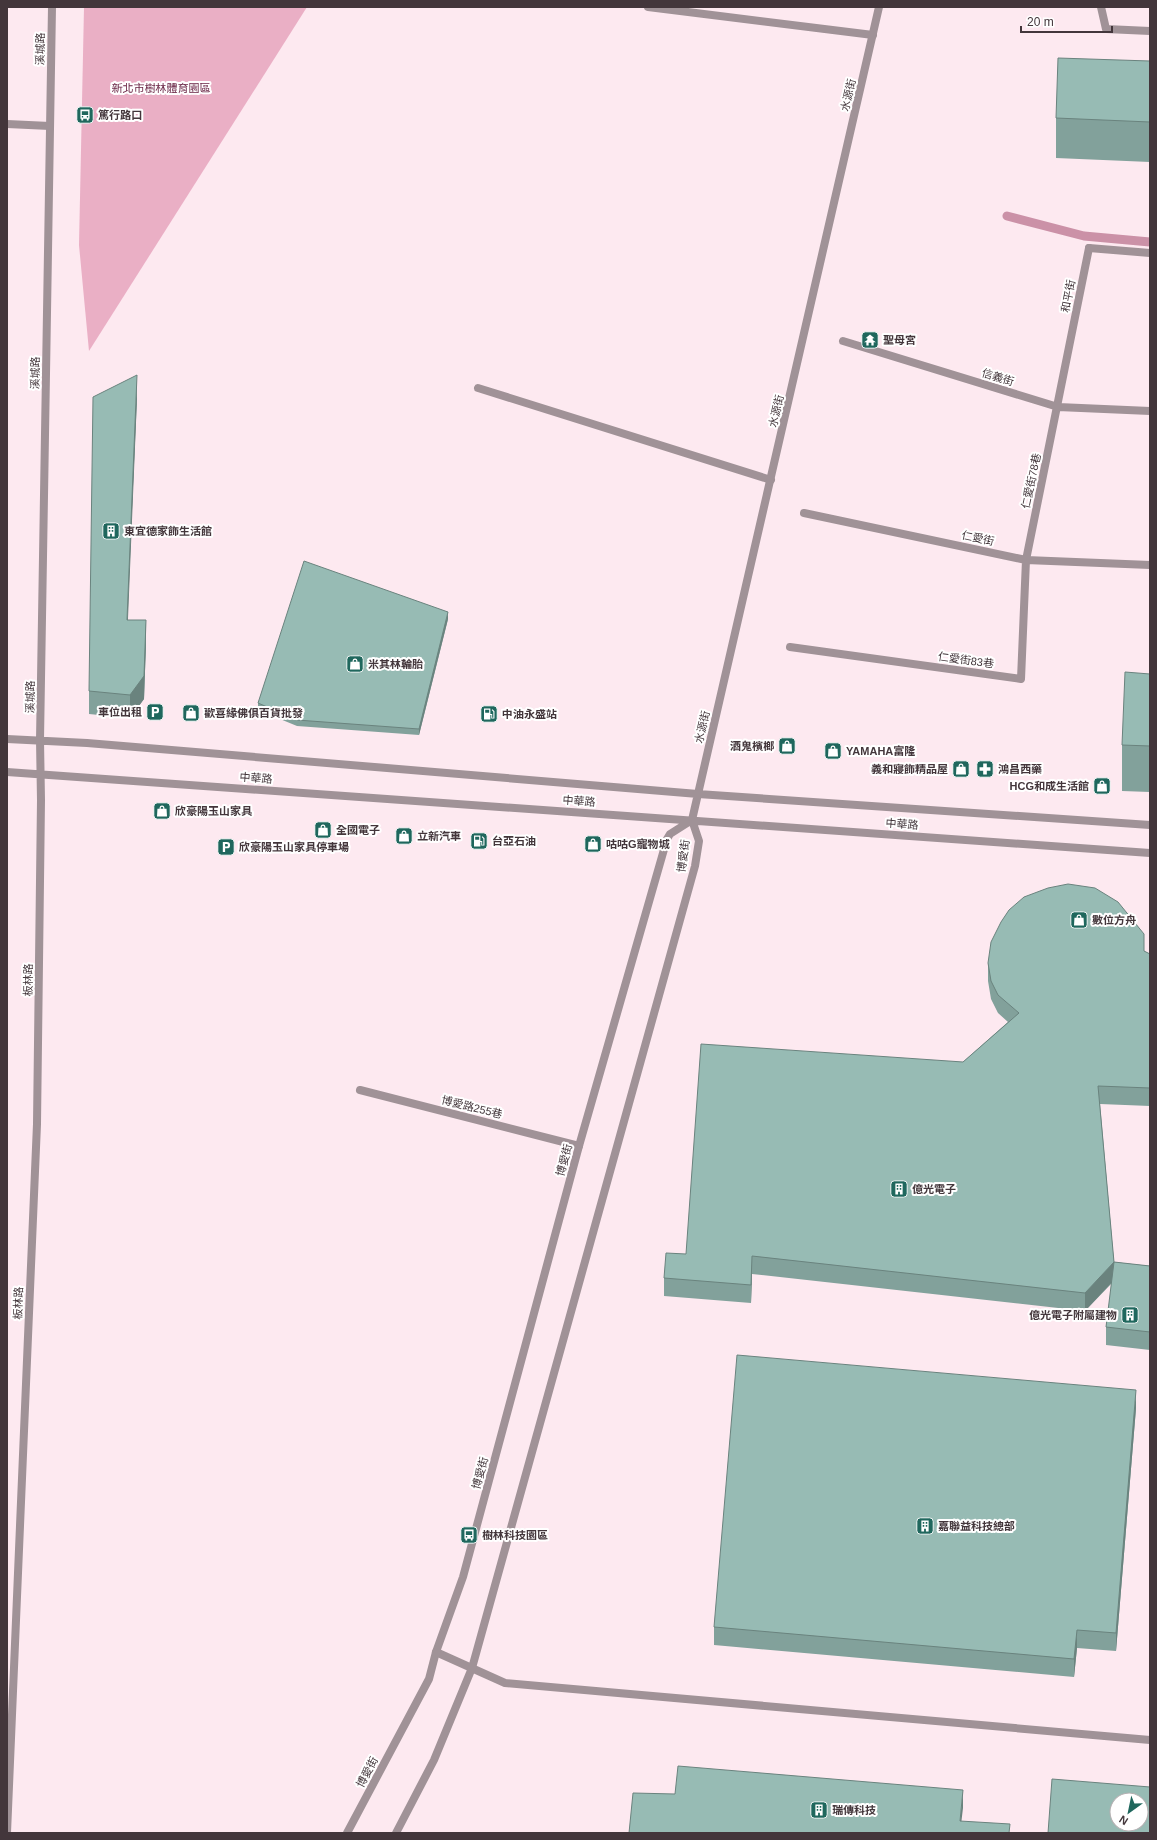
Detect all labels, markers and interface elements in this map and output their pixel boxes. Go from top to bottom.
scale bar [1021,8,1112,34]
text: 20 m [1027,15,1054,29]
street label: 溪城路 [34,32,46,66]
street label: 水源街 [838,78,858,112]
park label: 新北市樹林體育園區 [112,82,211,94]
bus stop icon: 篤行路口 [75,105,95,125]
place label: 篤行路口 [98,109,142,121]
street label: 和平街 [1059,279,1077,313]
temple icon: 聖母宮 [860,330,880,350]
place label: 聖母宮 [883,334,916,346]
street label: 溪城路 [29,356,41,390]
street label: 信義街 [980,366,1016,388]
street label: 水源街 [766,394,786,428]
street label: 仁愛街78巷 [1019,452,1043,510]
building icon: 東宜德家飾生活館 [101,521,121,541]
place label: 東宜德家飾生活館 [124,525,212,537]
street label: 仁愛街 [961,529,995,547]
street label: 仁愛街83巷 [937,650,995,670]
shop icon: 米其林輪胎 [345,654,365,674]
place label: 米其林輪胎 [368,658,423,670]
street label: 溪城路 [24,680,36,714]
parking icon: 車位出租 [145,702,165,722]
shop icon: 歡喜緣佛俱百貨批發 [181,703,201,723]
fuel station icon: 中油永盛站 [479,704,499,724]
place label: 車位出租 [98,706,142,718]
place label: 歡喜緣佛俱百貨批發 [204,707,303,719]
place label: 中油永盛站 [502,708,557,720]
street label: 水源街 [692,710,712,744]
shop icon: 酒鬼檳榔 [777,736,797,756]
place label: 酒鬼檳榔 [730,740,774,752]
shop icon: YAMAHA富隆 [823,741,843,761]
place label: YAMAHA富隆 [846,745,915,757]
shop icon: 義和寢飾精品屋 [951,759,971,779]
pharmacy icon: 鴻昌西藥 [975,759,995,779]
place label: 義和寢飾精品屋 [871,763,948,775]
place label: 鴻昌西藥 [998,763,1042,775]
street label: 中華路 [239,771,273,785]
shop icon: HCG和成生活館 [1092,776,1112,796]
place label: HCG和成生活館 [1010,780,1089,792]
street label: 中華路 [562,794,596,808]
shop icon: 欣豪陽玉山家具 [152,801,172,821]
place label: 欣豪陽玉山家具 [175,805,253,817]
street label: 中華路 [885,817,919,831]
shop icon: 全國電子 [313,820,333,840]
place label: 全國電子 [336,824,380,836]
shop icon: 立新汽車 [394,826,414,846]
place label: 立新汽車 [417,830,461,842]
fuel station icon: 台亞石油 [469,831,489,851]
shop icon: 咕咕G寵物城 [583,834,603,854]
place label: 台亞石油 [492,835,536,847]
parking icon: 欣豪陽玉山家具停車場 [216,837,236,857]
place label: 咕咕G寵物城 [606,838,671,850]
street label: 博愛街 [675,839,691,873]
place label: 欣豪陽玉山家具停車場 [239,841,349,853]
shop icon: 數位方舟 [1069,910,1089,930]
place label: 數位方舟 [1092,914,1136,926]
street label: 板林路 [22,963,34,997]
street label: 博愛路255巷 [440,1094,504,1120]
street label: 博愛街 [554,1143,574,1177]
building icon: 億光電子 [889,1179,909,1199]
place label: 億光電子 [912,1183,956,1195]
street label: 板林路 [11,1286,25,1320]
building icon: 億光電子附屬建物 [1120,1305,1140,1325]
place label: 億光電子附屬建物 [1029,1309,1117,1321]
street label: 博愛街 [470,1456,490,1490]
building icon: 嘉聯益科技總部 [915,1516,935,1536]
place label: 嘉聯益科技總部 [938,1520,1015,1532]
bus stop icon: 樹林科技園區 [459,1525,479,1545]
place label: 樹林科技園區 [482,1529,548,1541]
street label: 博愛街 [354,1755,380,1789]
north arrow [1109,1792,1149,1832]
building icon: 瑞傳科技 [809,1800,829,1820]
place label: 瑞傳科技 [832,1804,876,1816]
text: N [1117,1813,1130,1828]

